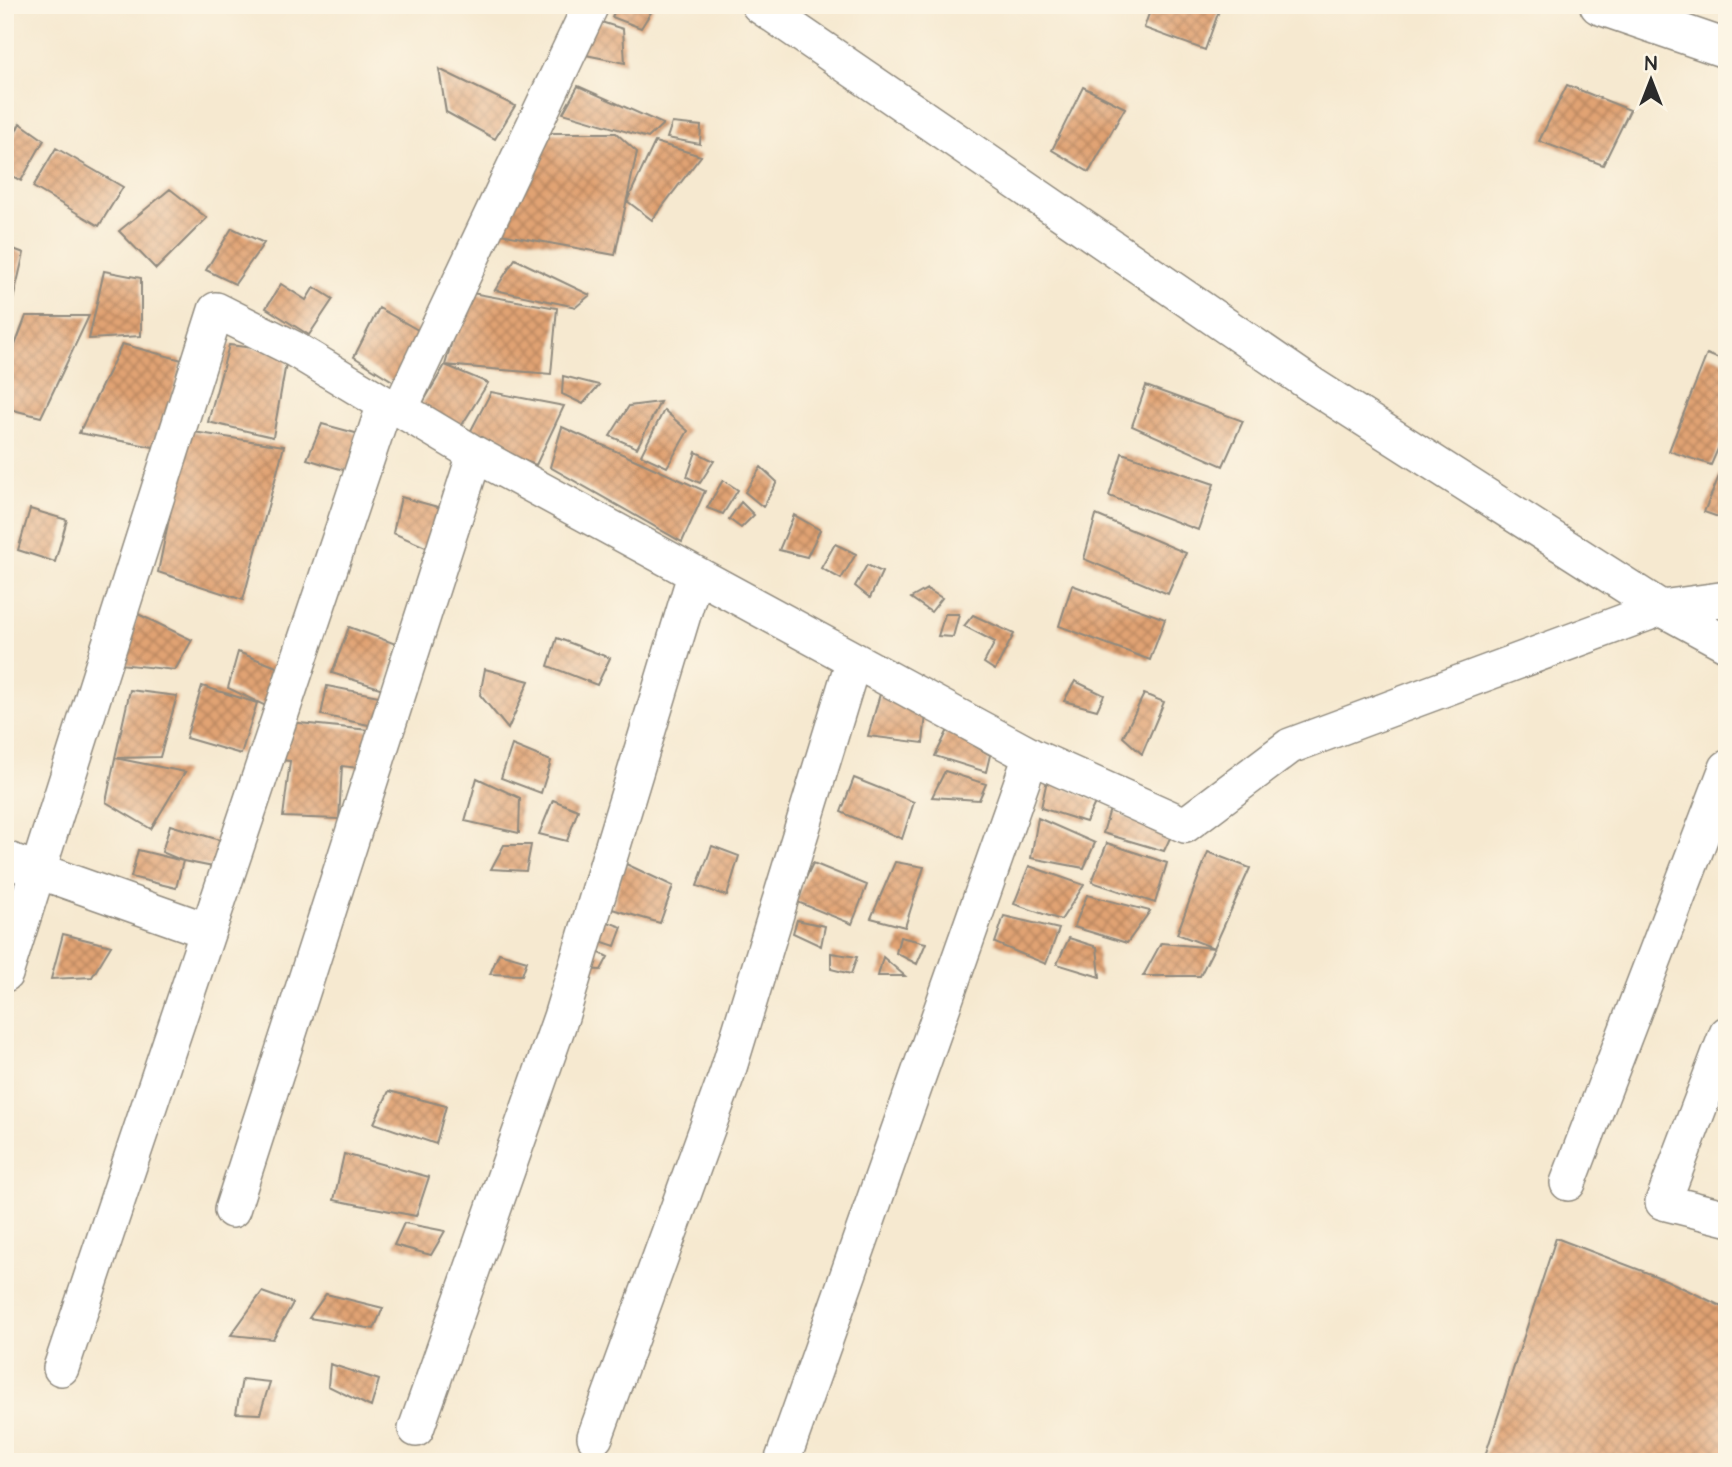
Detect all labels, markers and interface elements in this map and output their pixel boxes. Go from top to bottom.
north arrow [1616,46,1686,116]
text: N [1645,51,1657,78]

